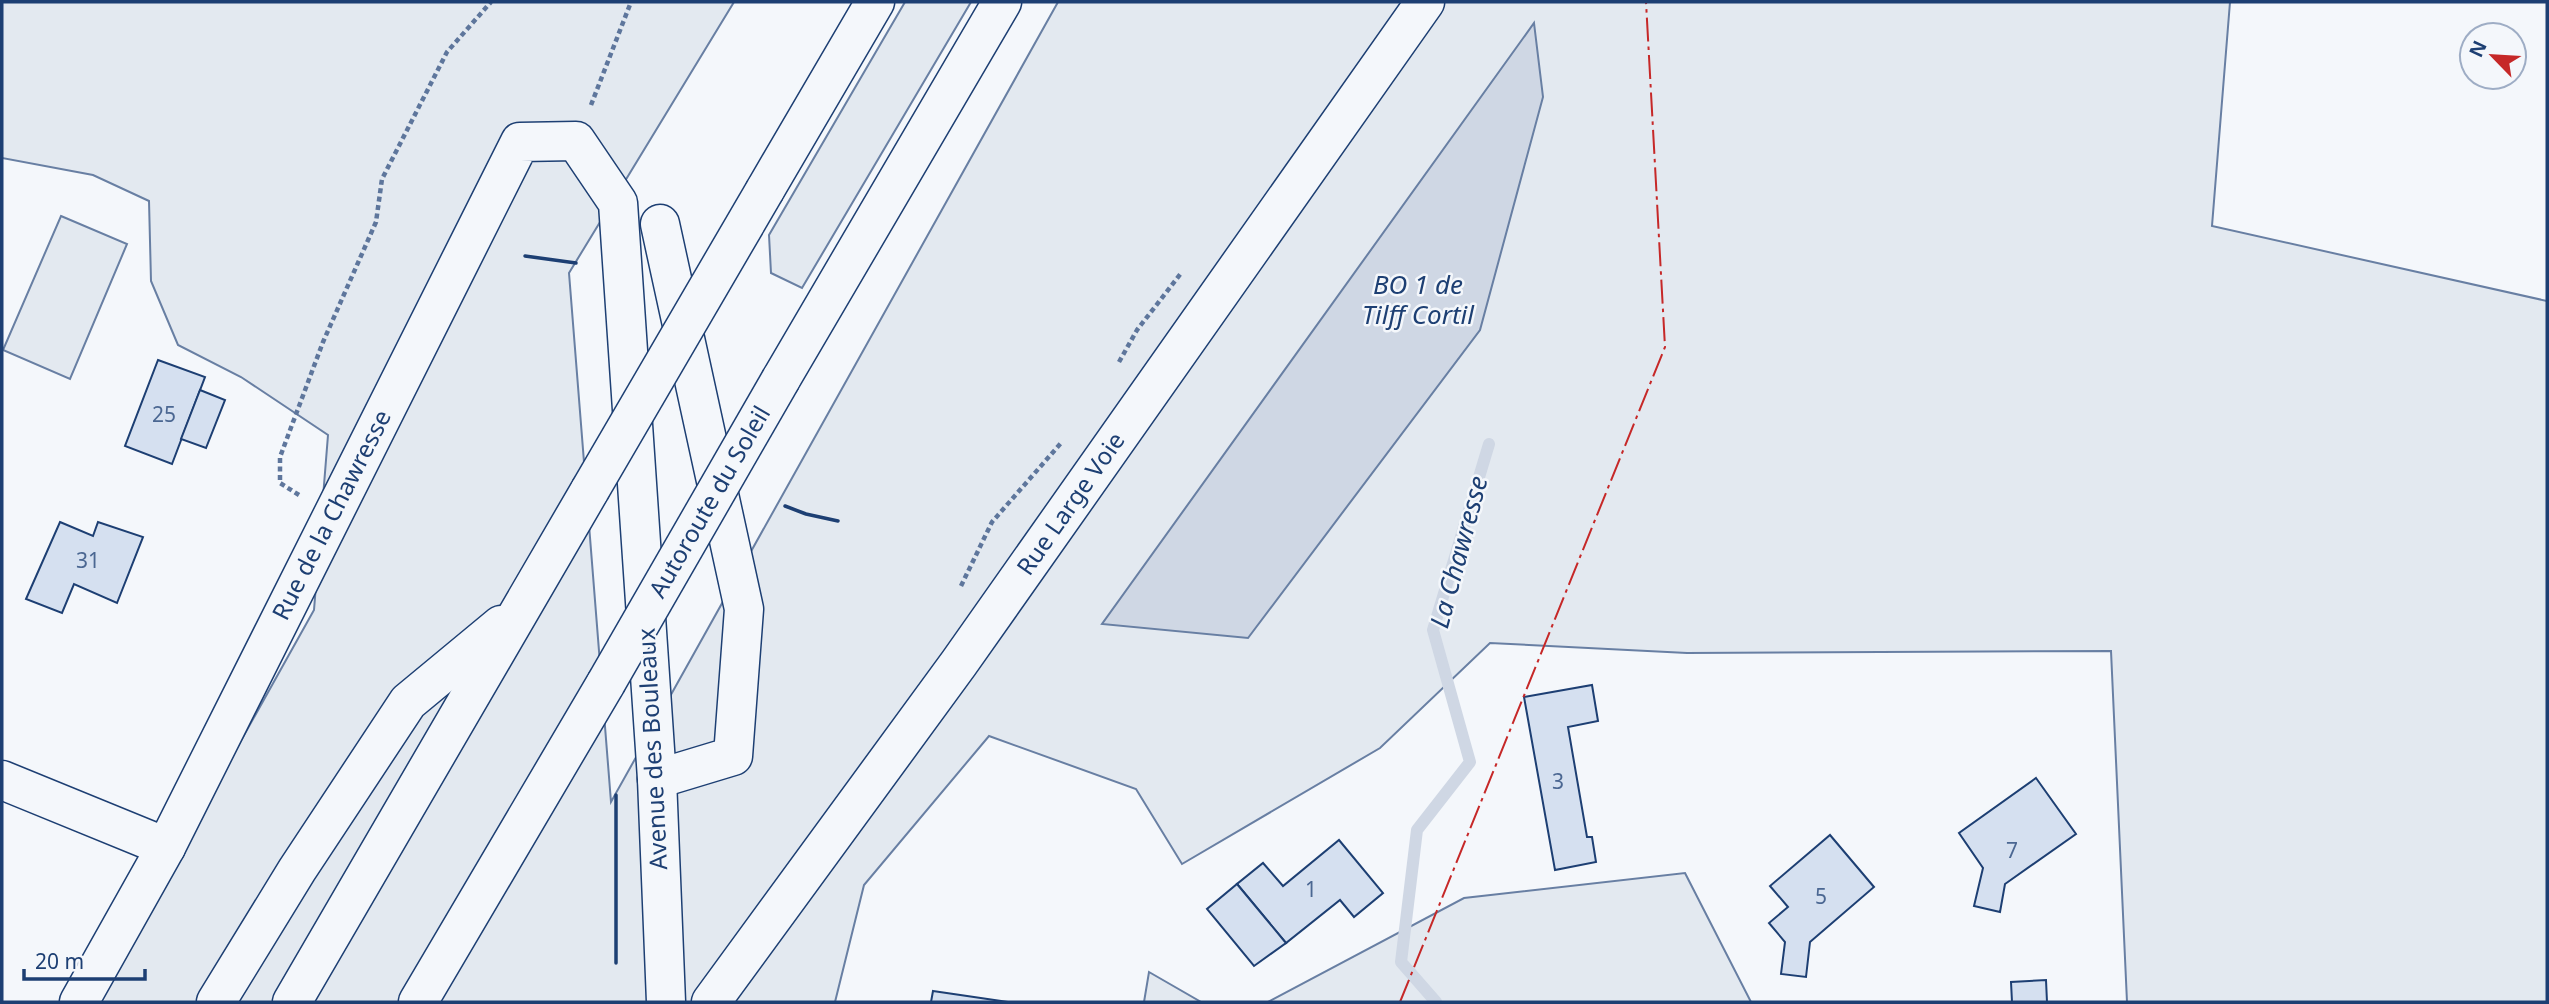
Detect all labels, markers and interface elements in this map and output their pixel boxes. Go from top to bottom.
north arrow [2458,21,2528,91]
text: N [2463,36,2493,61]
water label: BO 1 de Tilff Cortil [1362,266,1475,332]
street label: Autoroute du Soleil [640,399,777,603]
house number: 25 [152,400,176,428]
street label: Rue de la Chawresse [263,404,398,625]
street label: Rue Large Voie [1008,425,1131,581]
water label: La Chawresse [1420,472,1496,632]
house number: 31 [76,546,100,574]
street label: Avenue des Bouleaux [629,627,674,871]
house number: 3 [1552,767,1564,795]
house number: 7 [2006,836,2018,864]
house number: 1 [1305,875,1317,903]
house number: 5 [1815,882,1827,910]
scale bar [24,937,145,981]
text: 20 m [35,947,84,975]

